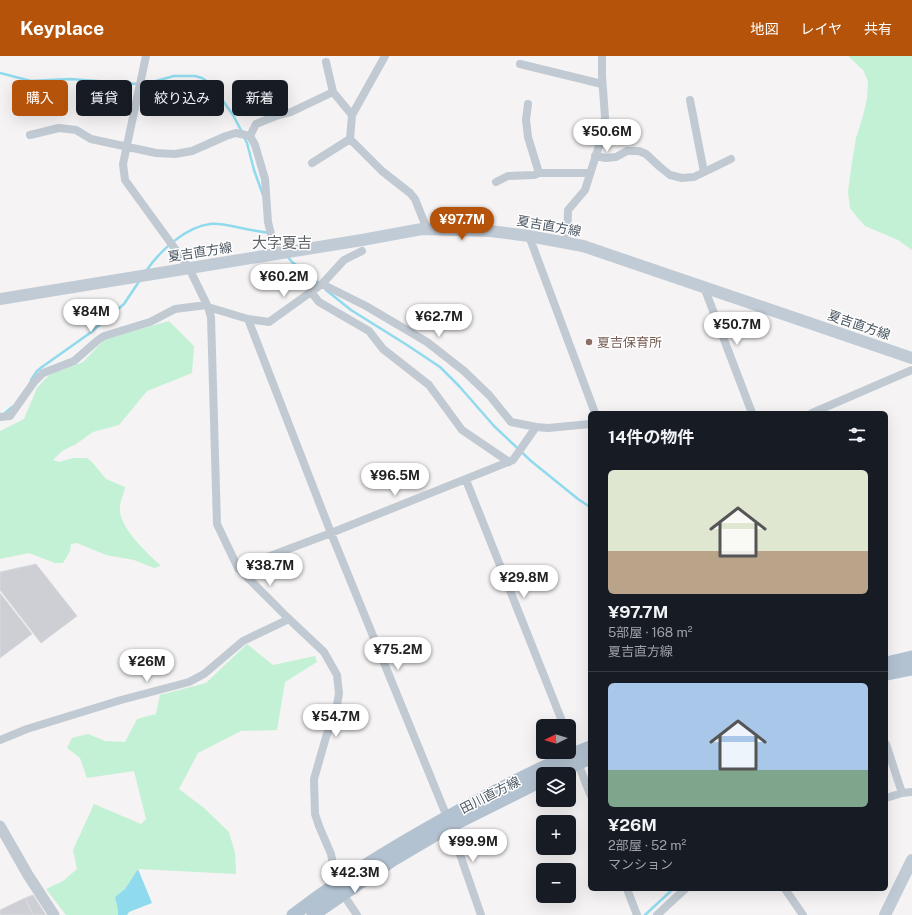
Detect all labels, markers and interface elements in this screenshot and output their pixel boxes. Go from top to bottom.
text: Keyplace [20,17,104,39]
text: 地図 [750,21,778,37]
text: レイヤ [800,21,842,37]
text: 共有 [864,21,892,37]
chip: 購入 [12,80,68,116]
chip: 賃貸 [76,80,132,116]
chip: 絞り込み [140,80,224,116]
chip: 新着 [232,80,288,116]
pin: ¥50.6M [574,119,640,153]
text: ¥50.6M [582,124,632,139]
pin: ¥97.7M [429,207,495,241]
text: ¥97.7M [439,212,485,227]
street label: 夏吉直方線 [516,213,582,239]
district label: 大字夏吉 [252,234,312,251]
street label: 夏吉直方線 [167,240,233,264]
pin: ¥60.2M [251,264,317,298]
text: ¥60.2M [259,269,309,284]
pin: ¥84M [67,299,115,333]
text: ¥84M [72,304,110,319]
pin: ¥62.7M [406,304,472,338]
street label: 夏吉直方線 [826,307,892,343]
text: ¥62.7M [415,309,463,324]
pin: ¥50.7M [704,312,770,346]
text: ¥50.7M [713,317,761,332]
place label: 夏吉保育所 [597,335,662,350]
marker: 夏吉保育所 [584,337,594,347]
icon: filters [846,424,868,446]
text: 14件の物件 [608,427,694,447]
pin: ¥96.5M [362,463,428,497]
text: ¥96.5M [370,468,420,483]
icon: home [702,496,774,568]
pin: ¥38.7M [237,553,303,587]
text: ¥38.7M [246,558,294,573]
pin: ¥29.8M [491,565,557,599]
text: ¥29.8M [499,570,549,585]
text: ¥97.7M [608,602,668,622]
text: 5部屋 · 168 m² [608,625,692,640]
pin: ¥75.2M [365,637,431,671]
text: ¥75.2M [373,642,423,657]
text: 夏吉直方線 [608,644,673,659]
pin: ¥26M [123,649,171,683]
text: ¥26M [128,654,166,669]
pin: ¥54.7M [303,704,369,738]
text: ¥54.7M [312,709,360,724]
icon: home [702,709,774,781]
north arrow [536,719,576,759]
map controls [536,719,576,903]
button: layers [536,767,576,807]
street label: 田川直方線 [458,774,522,816]
button: + [536,815,576,855]
text: ¥26M [608,815,657,835]
pin: ¥99.9M [440,829,506,863]
text: ¥99.9M [448,834,498,849]
text: 2部屋 · 52 m² [608,838,686,853]
text: マンション [608,857,673,872]
pin: ¥42.3M [322,860,388,894]
button: − [536,863,576,903]
text: ¥42.3M [330,865,380,880]

